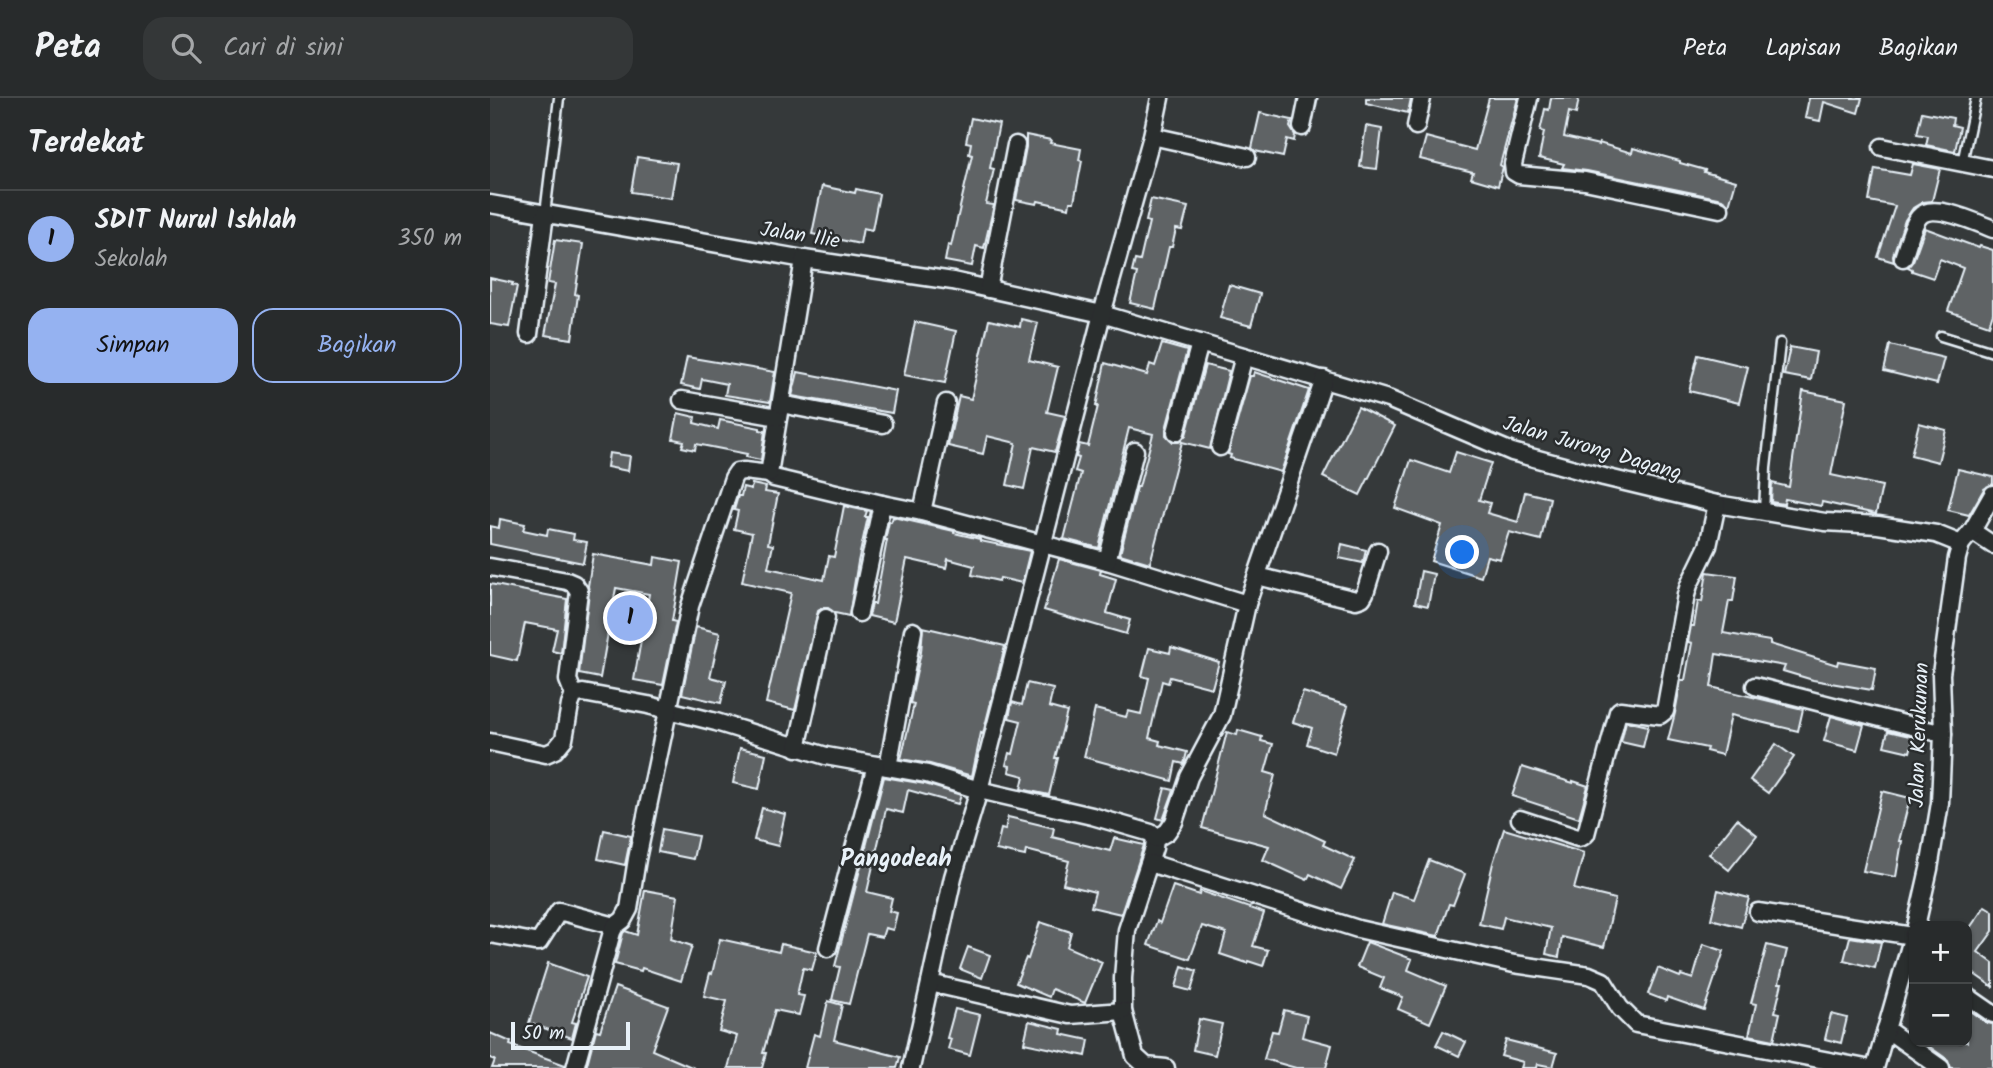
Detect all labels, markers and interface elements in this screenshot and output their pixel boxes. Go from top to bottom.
search box [143,17,633,80]
text: Peta [35,22,101,75]
text: Cari di sini [223,27,343,69]
icon: search [167,29,205,67]
text: Peta [1683,29,1727,68]
text: Lapisan [1765,29,1841,68]
text: Bagikan [1879,29,1958,68]
text: Terdekat [28,120,144,168]
text: SDIT Nurul Ishlah [95,200,297,242]
street label: Jalan Ilie [758,213,843,259]
text: 1 [48,221,54,257]
text: 350 m [397,221,462,257]
text: Sekolah [95,242,168,278]
button: Simpan [28,308,238,383]
button: Bagikan [252,308,462,383]
street label: Jalan Jurong Dagang [1499,408,1685,490]
your location [1445,535,1479,569]
pin: 1 [607,592,653,644]
street label: Jalan Kerukunan [1901,662,1939,808]
district label: Pangodeah [840,840,952,879]
map controls [1909,921,1972,1047]
button: + [1909,921,1972,984]
button: − [1909,984,1972,1047]
scale bar [511,1019,630,1051]
text: 50 m [522,1019,564,1049]

